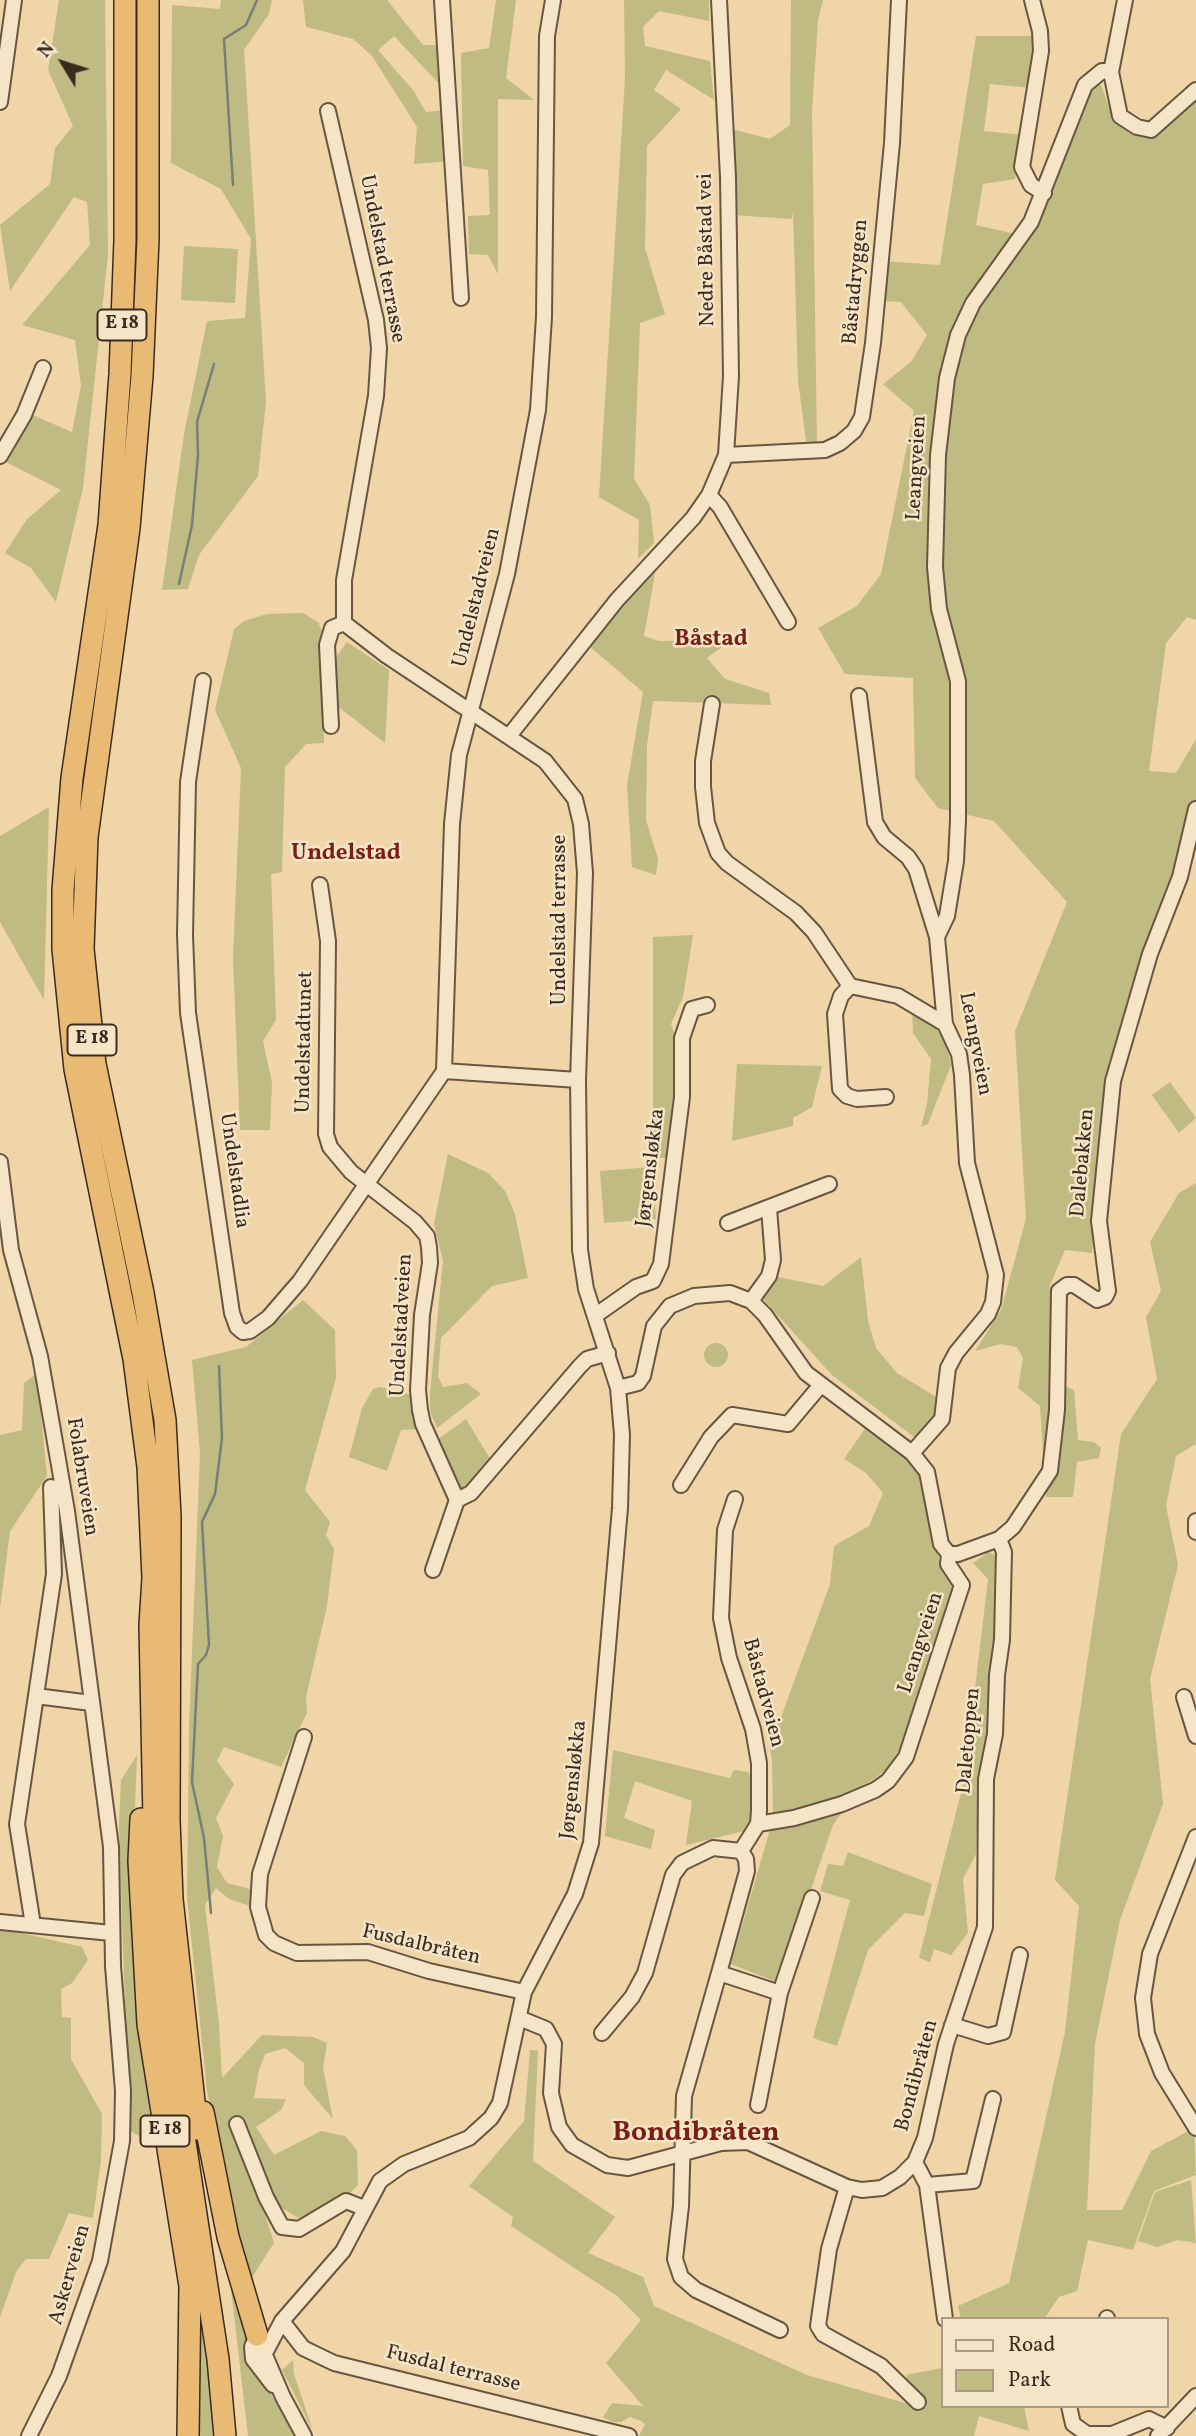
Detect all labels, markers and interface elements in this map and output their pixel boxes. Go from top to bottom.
north arrow [28,28,98,98]
text: N [32,37,61,64]
street label: Undelstad terrasse [352,173,410,345]
street label: Nedre Båstad vei [694,173,722,327]
street label: Båstadryggen [839,218,875,346]
road number: E 18 [97,310,146,340]
street label: Leangveien [903,415,933,521]
street label: Undelstadveien [448,526,508,670]
district label: Båstad [674,627,748,655]
street label: Undelstad terrasse [548,835,574,1005]
district label: Undelstad [291,841,401,869]
street label: Undelstadtunet [292,971,320,1113]
street label: Leangveien [952,990,996,1098]
road number: E 18 [68,1024,116,1056]
street label: Jørgensløkka [632,1107,672,1229]
street label: Dalebakken [1067,1108,1101,1218]
street label: Undelstadlia [212,1112,254,1230]
street label: Undelstadveien [387,1253,419,1397]
street label: Folabruveien [59,1416,103,1538]
street label: Leangveien [894,1589,950,1697]
street label: Båstadveien [735,1636,789,1750]
street label: Daletoppen [953,1687,987,1795]
street label: Jørgensløkka [556,1719,594,1841]
street label: Fusdalbråten [359,1920,483,1972]
street label: Bondibråten [891,2017,945,2135]
road number: E 18 [140,2116,190,2146]
district label: Bondibråten [612,2118,780,2152]
street label: Askerveien [45,2222,97,2328]
legend [940,2317,1168,2408]
text: Road [1008,2331,1055,2360]
street label: Fusdal terrasse [383,2341,523,2399]
text: Park [1008,2366,1051,2395]

